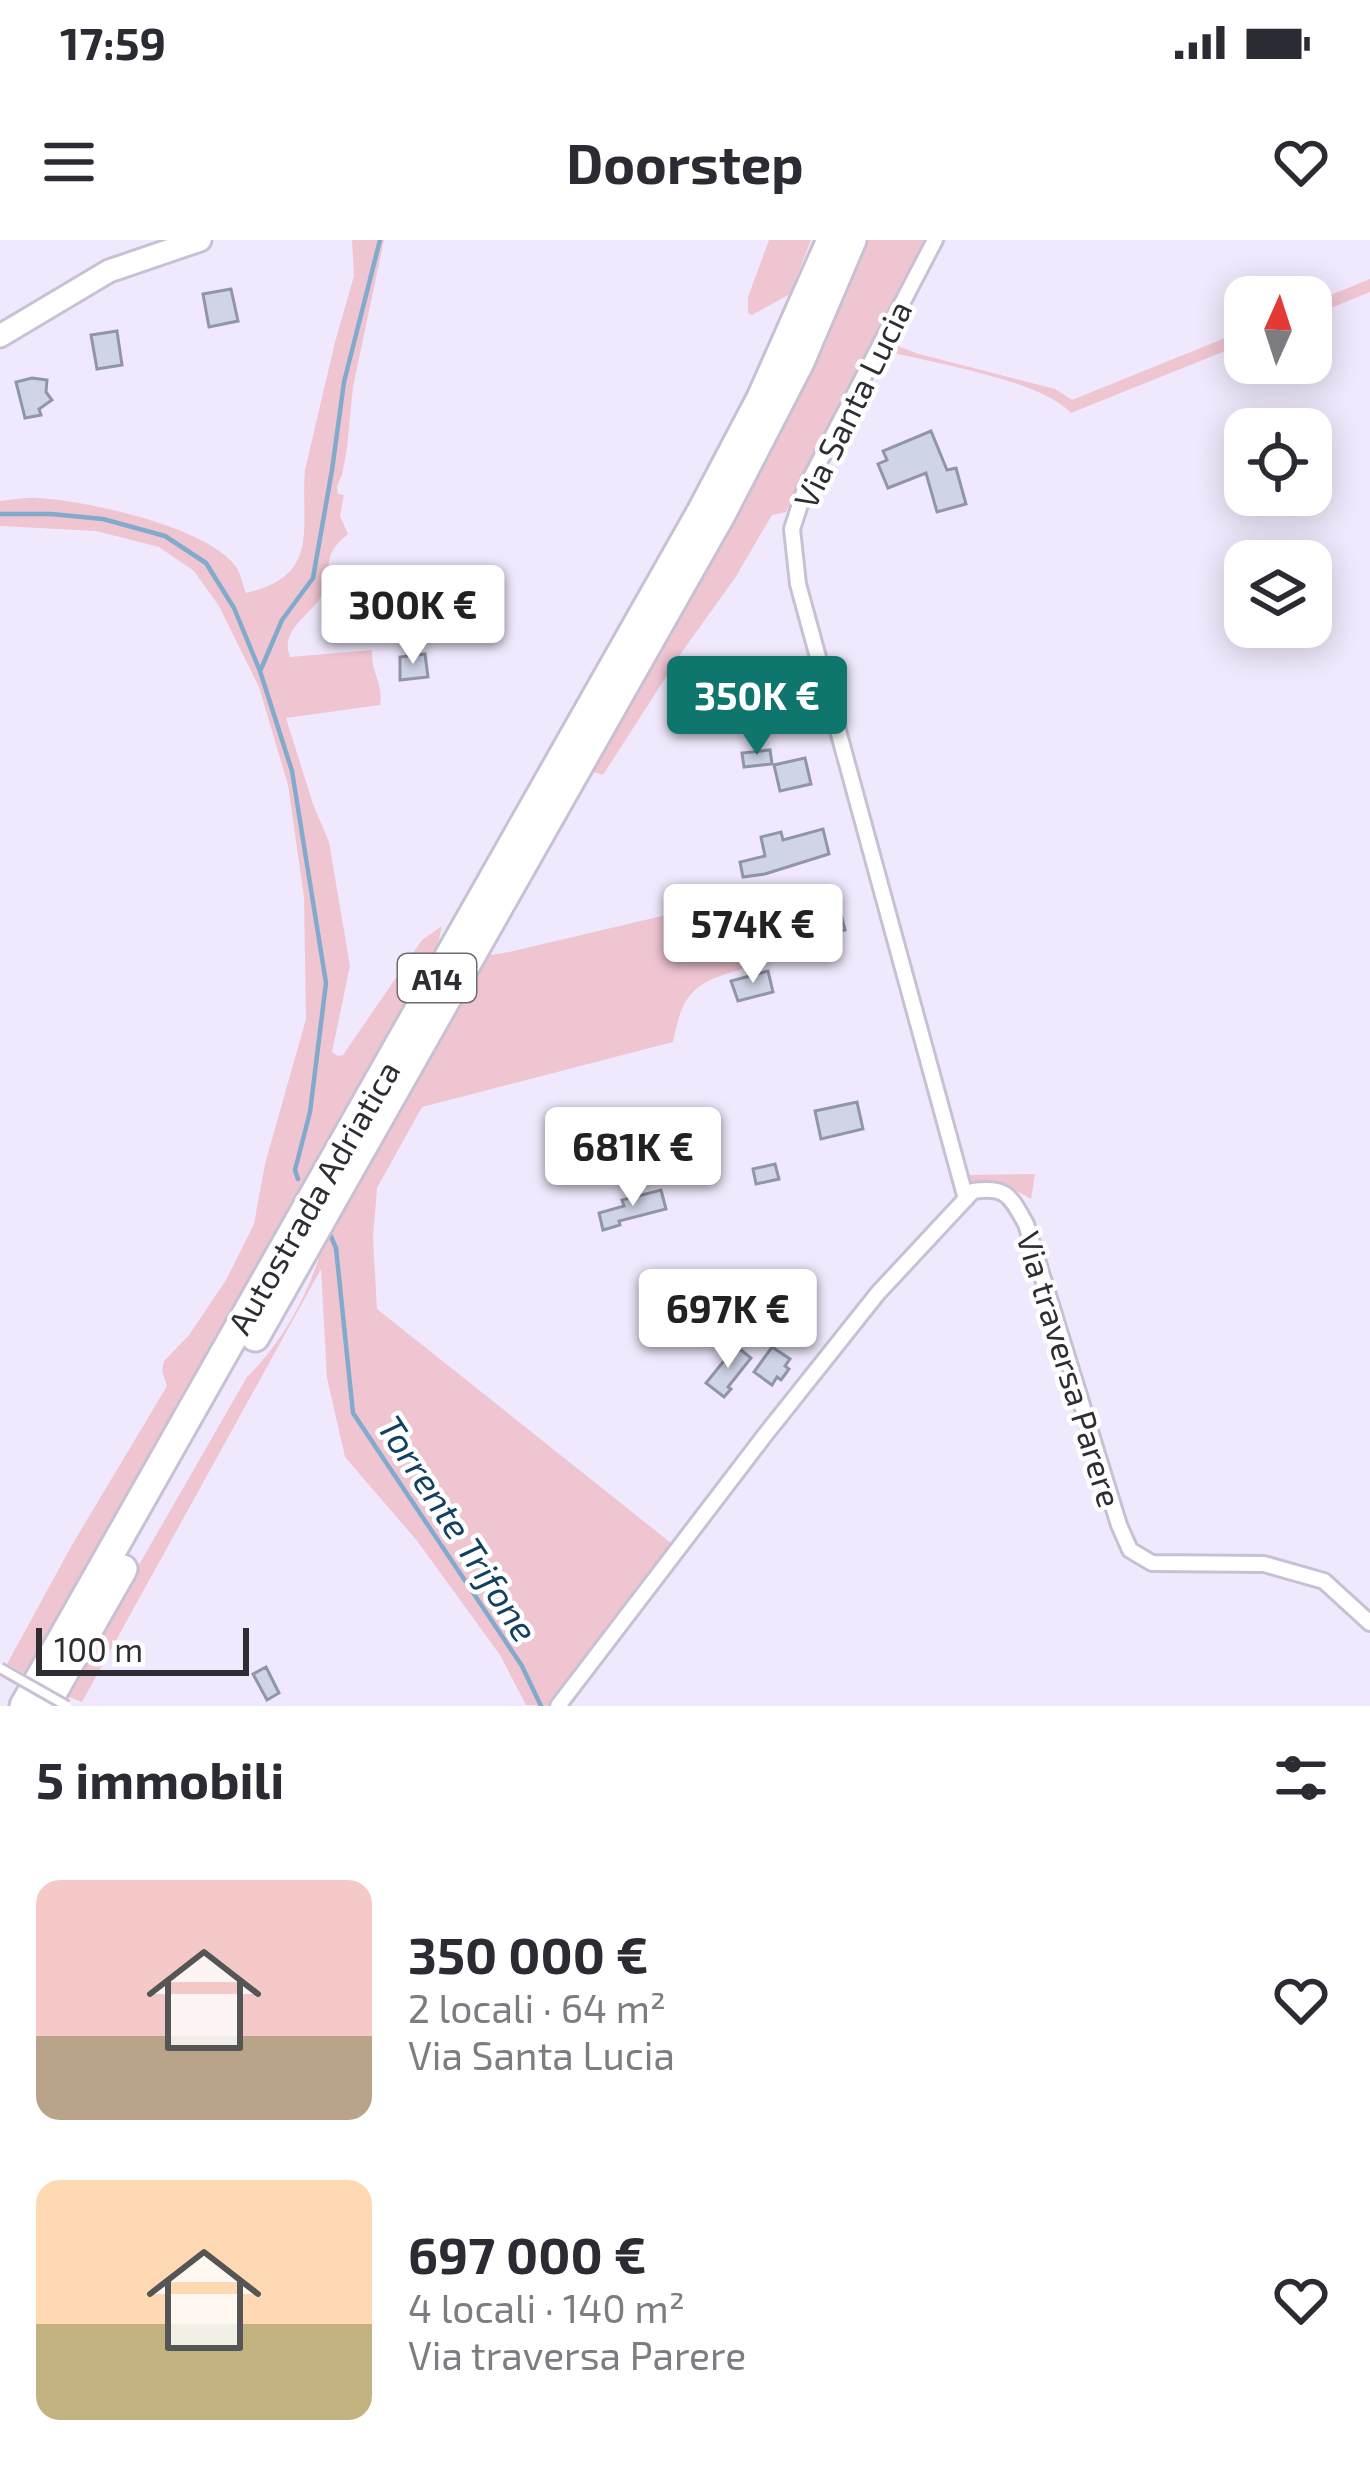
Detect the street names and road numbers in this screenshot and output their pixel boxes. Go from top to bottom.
street label: Via Santa Lucia [785,294,919,514]
road number: A14 [398,954,476,1002]
street label: Autostrada Adriatica [218,1053,408,1341]
street label: Via traversa Parere [1009,1226,1131,1512]

